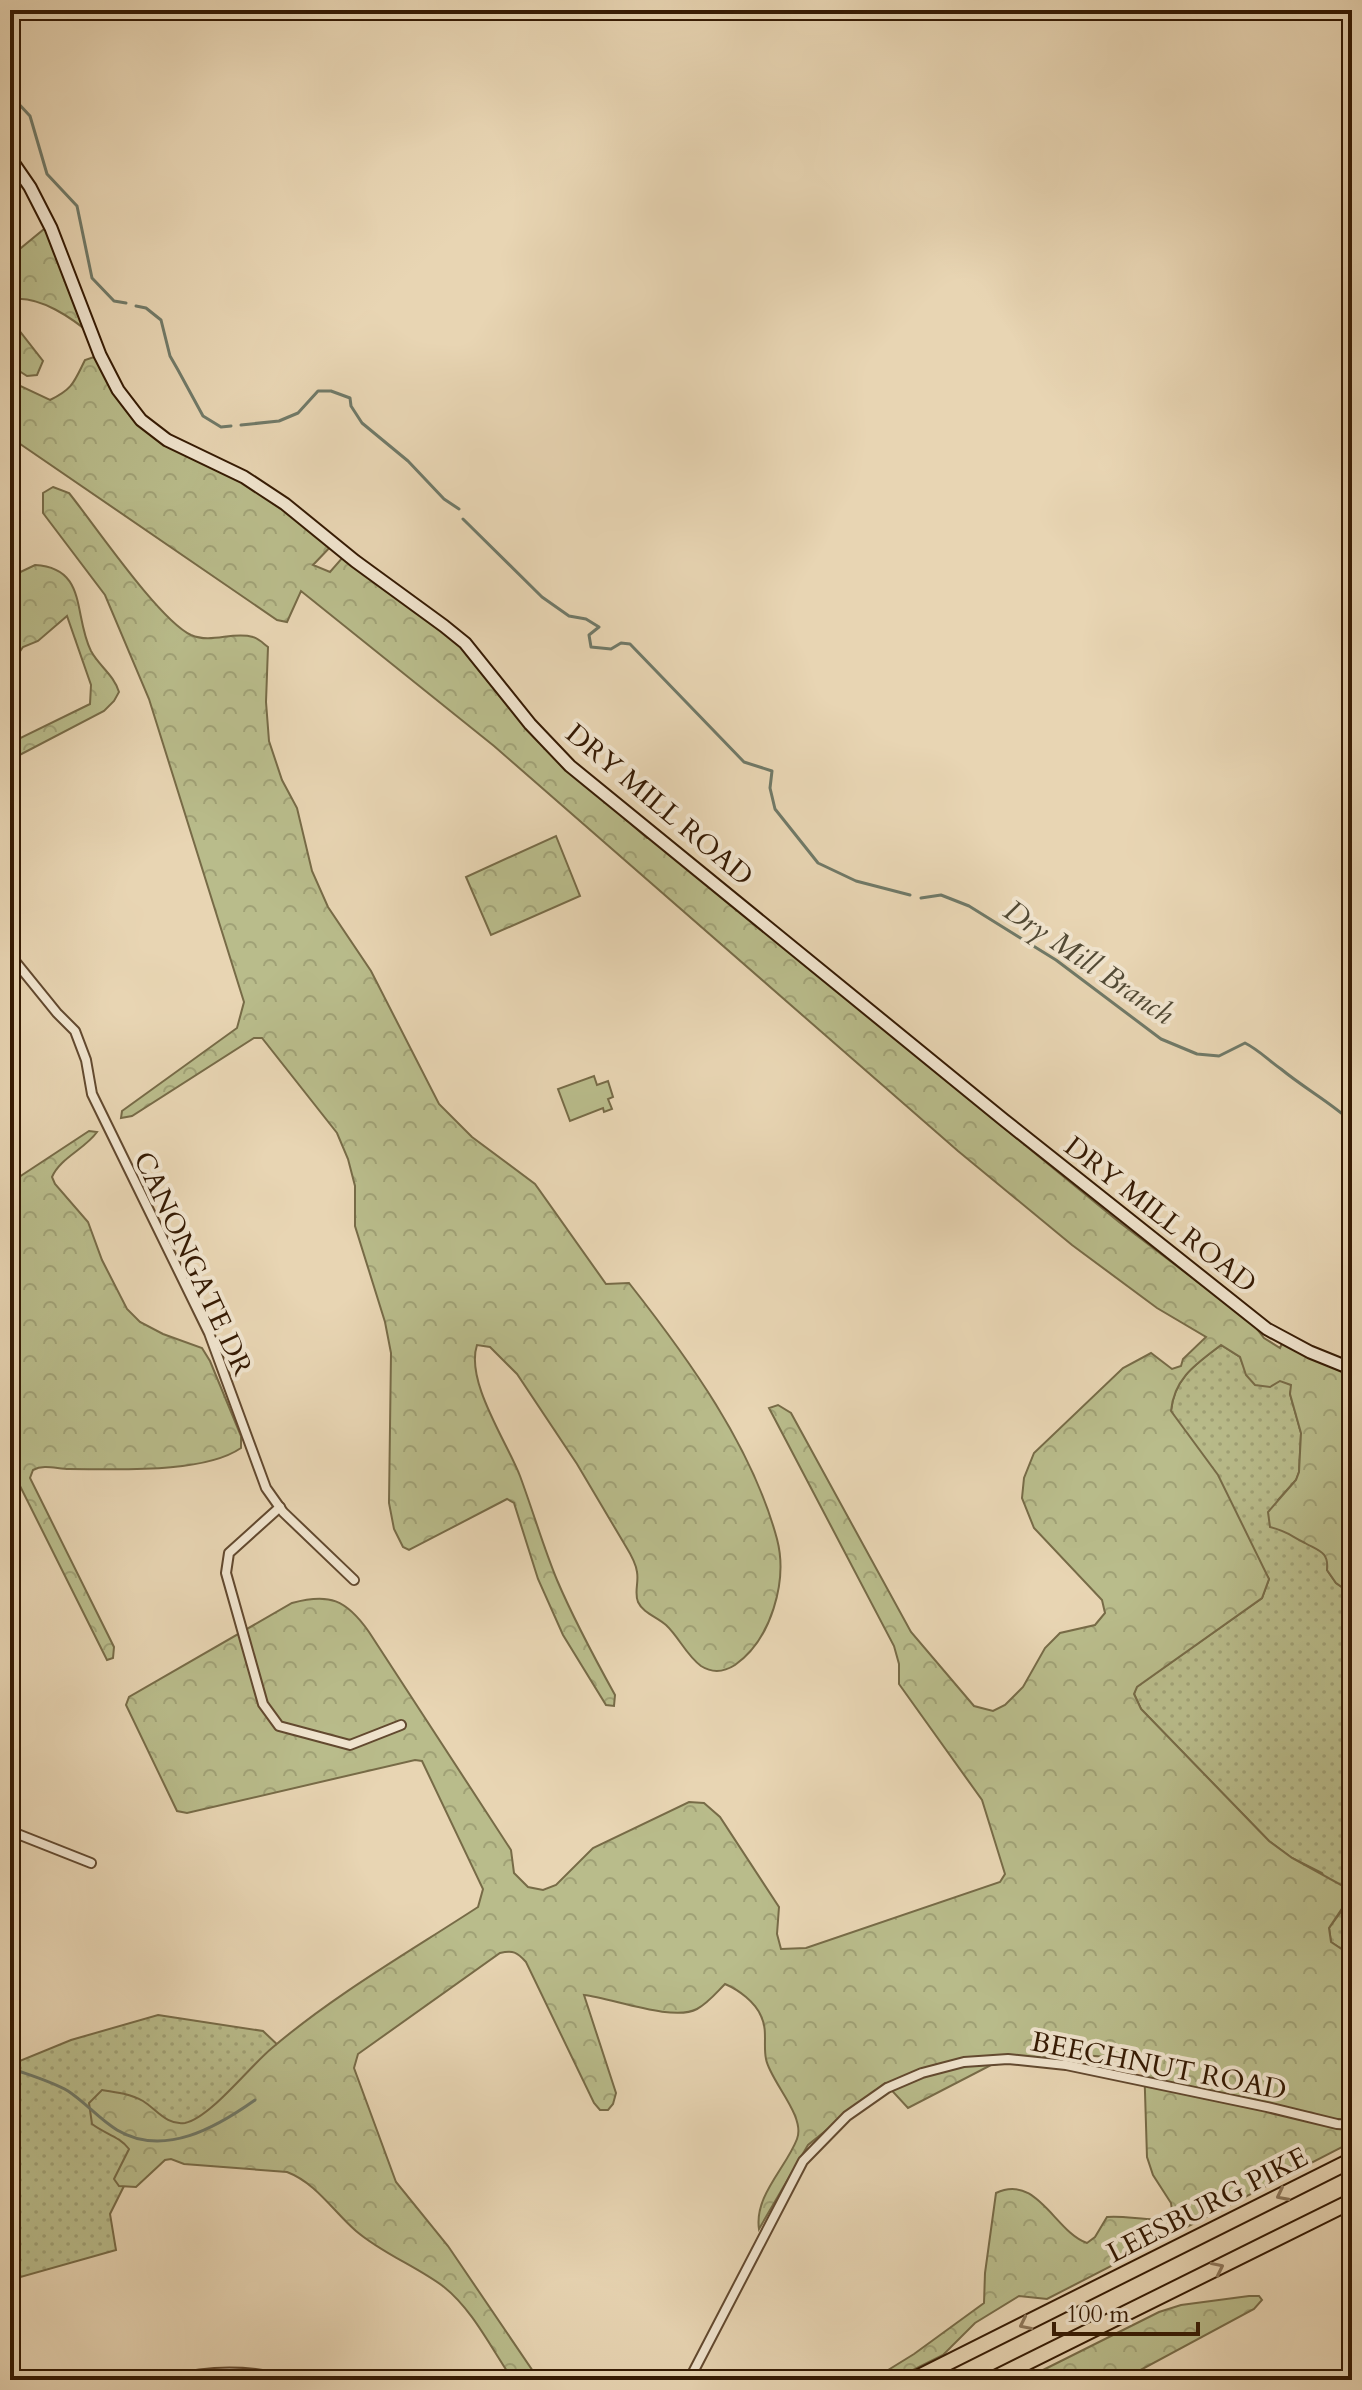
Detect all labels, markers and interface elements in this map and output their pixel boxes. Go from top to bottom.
street label: DRY MILL ROAD [557,715,761,895]
water label: Dry Mill Branch [996,890,1182,1035]
street label: DRY MILL ROAD [1056,1128,1264,1302]
street label: CANONGATE DR [125,1145,262,1382]
street label: BEECHNUT ROAD [1028,2023,1290,2109]
street label: LEESBURG PIKE [1100,2138,1314,2272]
one-way arrow [1276,2185,1291,2201]
one-way arrow [1210,2262,1224,2278]
scale bar [1054,2286,1198,2336]
text: 100 m [1066,2298,1130,2331]
one-way arrow [1019,2314,1033,2330]

